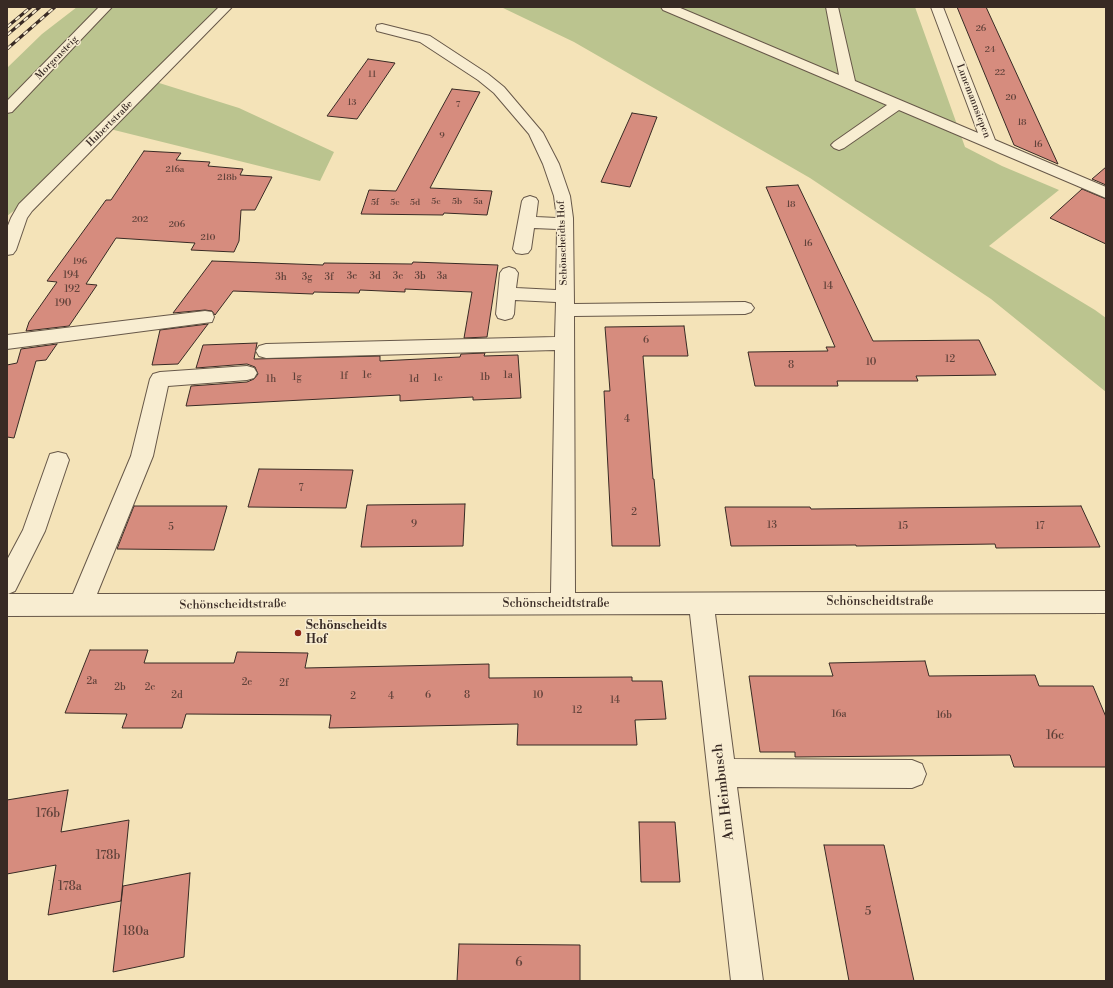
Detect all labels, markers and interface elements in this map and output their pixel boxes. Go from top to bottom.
house number: 26 [976,24,986,34]
street label: Morgensteig [33,34,81,82]
house number: 24 [985,45,995,55]
street label: Lunemannsiepen [953,62,993,140]
house number: 22 [995,68,1005,78]
house number: 11 [368,70,376,80]
house number: 20 [1005,93,1017,103]
street label: Hubertstraße [84,98,136,150]
house number: 13 [348,98,356,108]
house number: 7 [456,100,460,110]
house number: 18 [1017,118,1027,128]
house number: 9 [439,131,445,141]
house number: 16 [1033,140,1043,150]
house number: 216a [166,165,184,175]
house number: 218b [217,173,237,183]
house number: 5c [431,197,441,207]
house number: 5b [452,197,462,207]
house number: 5a [473,197,483,207]
house number: 5f [371,198,379,208]
house number: 5e [390,198,400,208]
house number: 5d [410,198,420,208]
street label: Schönscheidts Hof [556,200,570,286]
house number: 18 [786,200,796,210]
house number: 202 [132,215,148,225]
house number: 206 [169,220,185,230]
house number: 210 [201,233,215,243]
house number: 16 [803,239,813,249]
house number: 196 [73,257,87,267]
house number: 194 [63,270,79,282]
house number: 3e [347,271,357,283]
house number: 3d [369,271,381,283]
house number: 3c [393,271,403,283]
house number: 3b [414,271,426,283]
house number: 3a [437,271,447,283]
house number: 3h [275,272,287,284]
house number: 3g [302,272,312,284]
house number: 3f [324,272,334,284]
house number: 14 [823,281,833,293]
house number: 192 [64,284,80,296]
house number: 190 [55,298,71,310]
house number: 6 [643,335,649,347]
house number: 12 [945,354,955,366]
house number: 10 [866,357,876,369]
house number: 8 [788,360,794,372]
house number: 1e [362,370,372,382]
house number: 1a [503,370,513,382]
house number: 1f [340,371,348,383]
house number: 1g [292,372,302,384]
house number: 1b [480,372,490,384]
house number: 1c [433,373,443,385]
house number: 1h [266,374,276,386]
house number: 1d [409,374,419,386]
house number: 4 [624,414,630,426]
house number: 7 [298,483,304,495]
house number: 2 [631,507,637,519]
house number: 9 [411,519,417,531]
house number: 13 [767,520,777,532]
house number: 15 [898,521,908,533]
house number: 17 [1036,521,1044,533]
house number: 5 [168,522,174,534]
street label: Schönscheidtstraße [827,595,933,609]
street label: Schönscheidtstraße [179,597,287,613]
street label: Schönscheidtstraße [503,597,609,611]
place label: Schönscheidts Hof [306,619,387,647]
marker: Schönscheidts Hof [293,628,303,638]
house number: 2a [87,676,97,688]
house number: 2e [242,677,252,689]
house number: 2f [279,678,289,690]
house number: 2b [114,682,126,694]
house number: 2c [145,682,155,694]
house number: 2d [171,690,183,702]
house number: 6 [425,690,431,702]
house number: 8 [464,690,470,702]
house number: 10 [533,690,543,702]
house number: 2 [350,691,356,703]
house number: 4 [388,691,394,703]
house number: 14 [610,695,620,707]
house number: 12 [572,705,582,717]
house number: 16a [831,709,847,721]
house number: 16b [936,710,952,722]
house number: 16c [1046,729,1064,743]
street label: Am Heimbusch [710,743,738,841]
house number: 176b [36,807,60,821]
house number: 178b [96,849,120,863]
house number: 178a [58,880,82,894]
house number: 5 [865,905,871,919]
house number: 180a [123,925,149,939]
house number: 6 [515,956,523,970]

